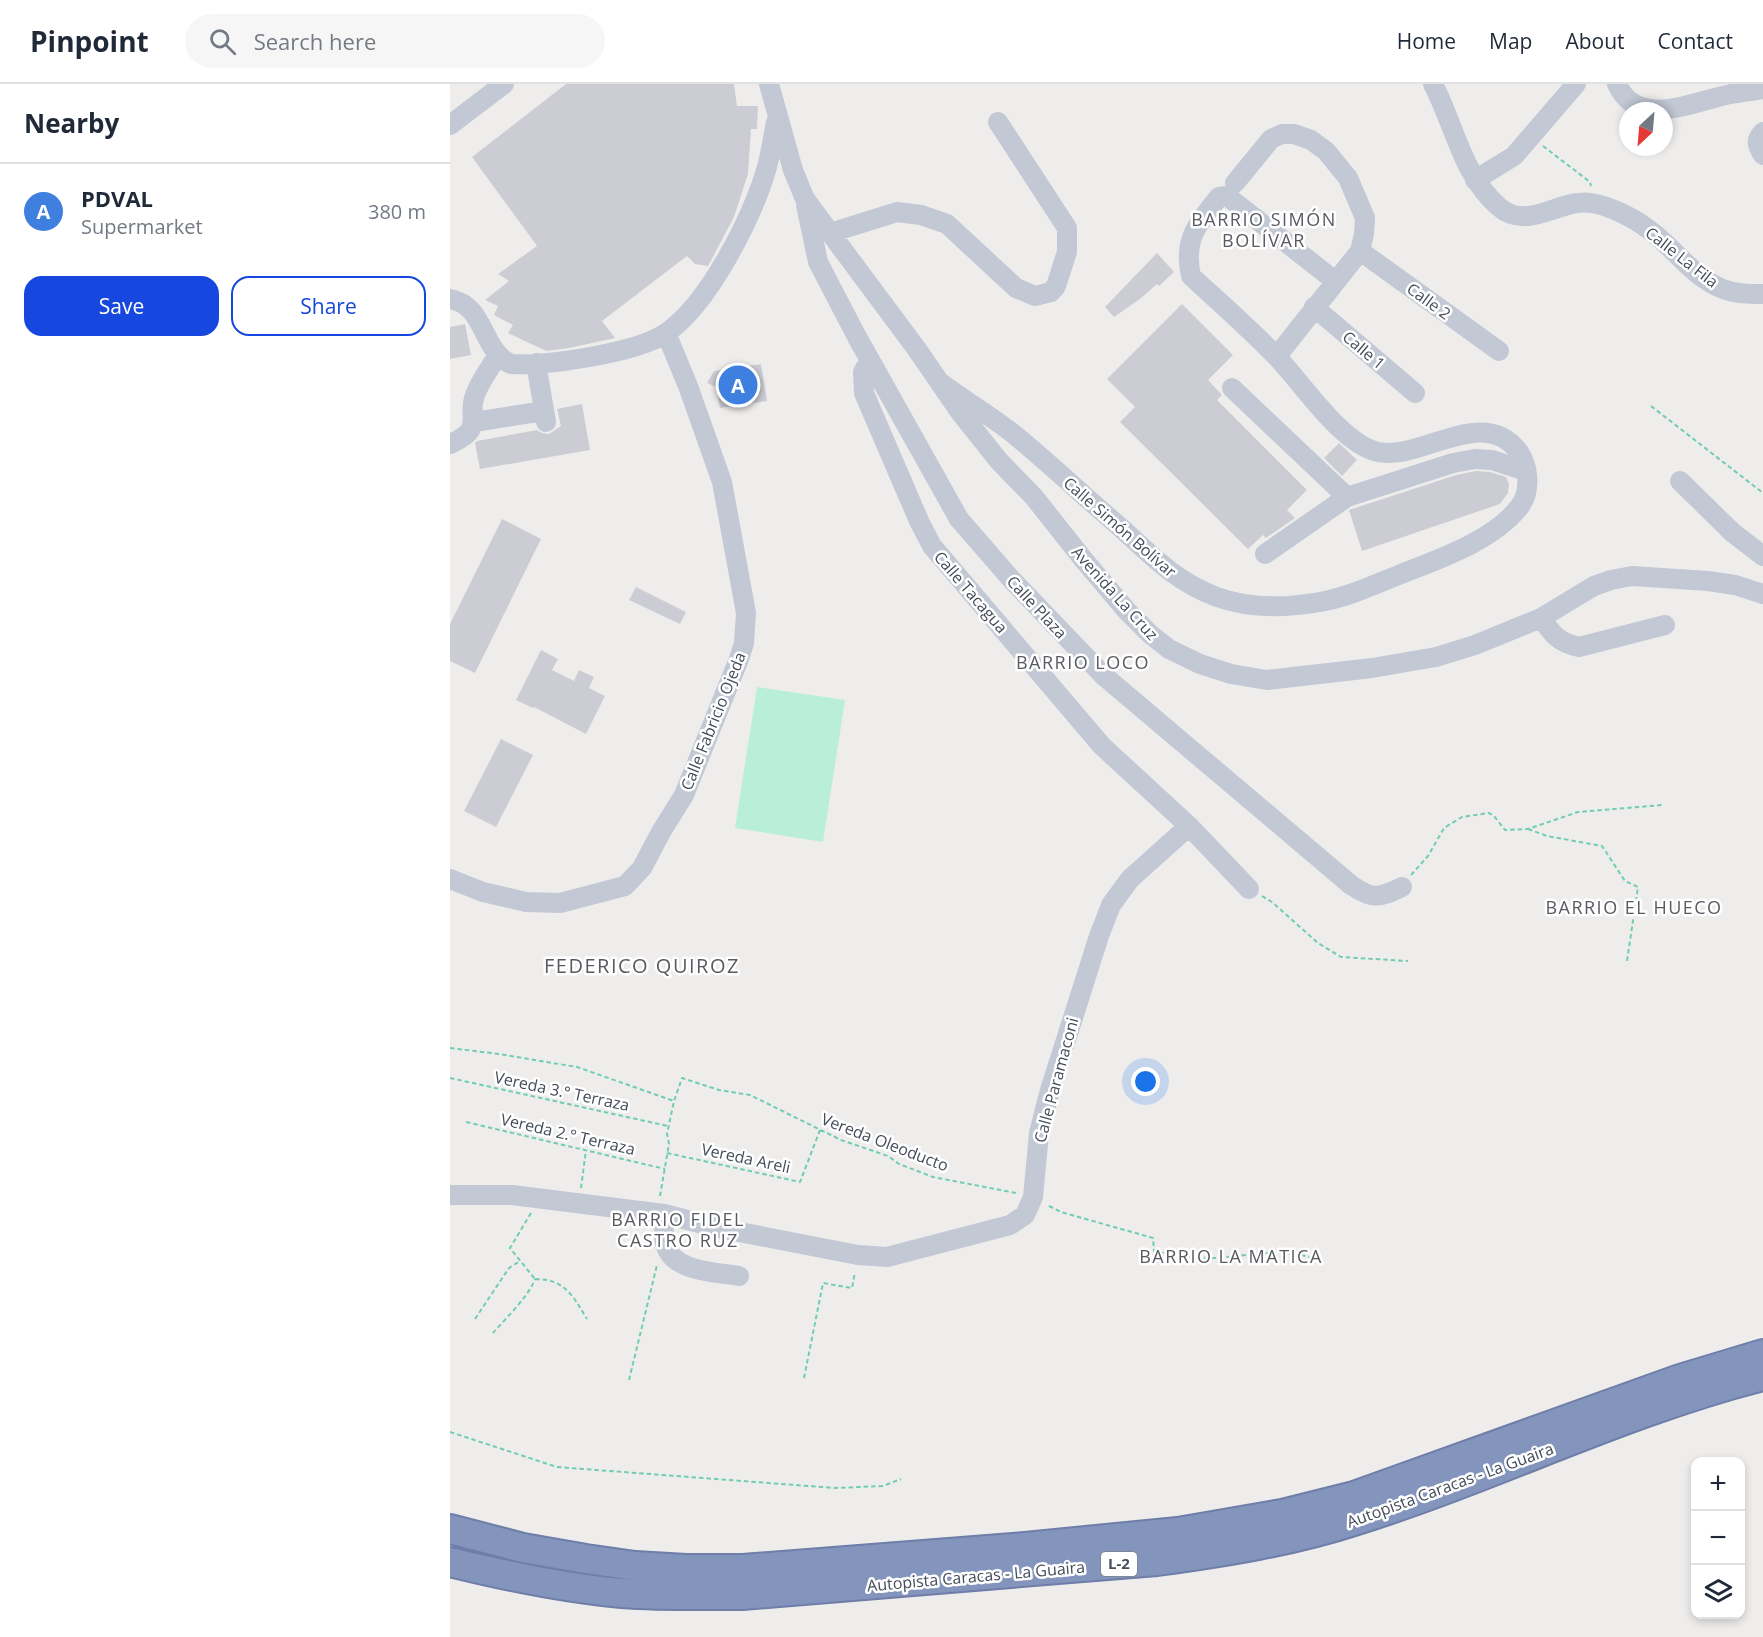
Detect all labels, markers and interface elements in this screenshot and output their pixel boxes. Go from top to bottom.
search box [185,14,605,68]
text: Pinpoint [30,22,149,60]
icon: search [206,25,239,58]
text: Search here [254,26,376,56]
text: Home [1397,27,1456,55]
text: Map [1489,27,1532,55]
text: About [1565,27,1625,55]
text: Contact [1658,27,1733,55]
north arrow [1619,102,1673,156]
text: Nearby [24,105,119,141]
text: PDVAL [81,183,153,213]
text: A [37,198,50,225]
text: 380 m [368,198,426,225]
district label: BARRIO SIMÓN BOLÍVAR [1191,207,1337,252]
text: Supermarket [81,213,203,240]
street label: Calle La Fila [1641,222,1723,292]
button: Save [24,276,219,336]
button: Share [231,276,426,336]
street label: Calle 2 [1403,278,1455,324]
street label: Calle 1 [1338,326,1390,374]
pin: A [718,362,758,408]
street label: Calle Simón Bolívar [1059,472,1181,582]
street label: Avenida La Cruz [1067,541,1163,645]
street label: Calle Tacagua [929,546,1013,638]
street label: Calle Plaza [1002,571,1072,643]
street label: Calle Fabricio Ojeda [675,649,751,793]
district label: BARRIO LOCO [1016,650,1150,674]
district label: BARRIO EL HUECO [1545,895,1723,919]
district label: FEDERICO QUIROZ [544,952,740,979]
street label: Calle Paramaconi [1029,1015,1083,1145]
street label: Vereda 3.° Terraza [493,1066,631,1116]
your location [1131,1067,1160,1096]
street label: Vereda 2.° Terraza [499,1108,637,1160]
street label: Vereda Oleoducto [818,1108,952,1176]
street label: Vereda Areli [699,1138,793,1178]
district label: BARRIO FIDEL CASTRO RUZ [611,1207,745,1252]
district label: BARRIO LA MATICA [1139,1244,1323,1268]
street label: Autopista Caracas - La Guaira [1343,1437,1557,1533]
map controls [1691,1457,1745,1619]
button: + [1691,1457,1745,1511]
button: − [1691,1511,1745,1565]
road number: L-2 [1101,1552,1137,1576]
street label: Autopista Caracas - La Guaira [866,1556,1086,1596]
button: layers [1691,1565,1745,1619]

